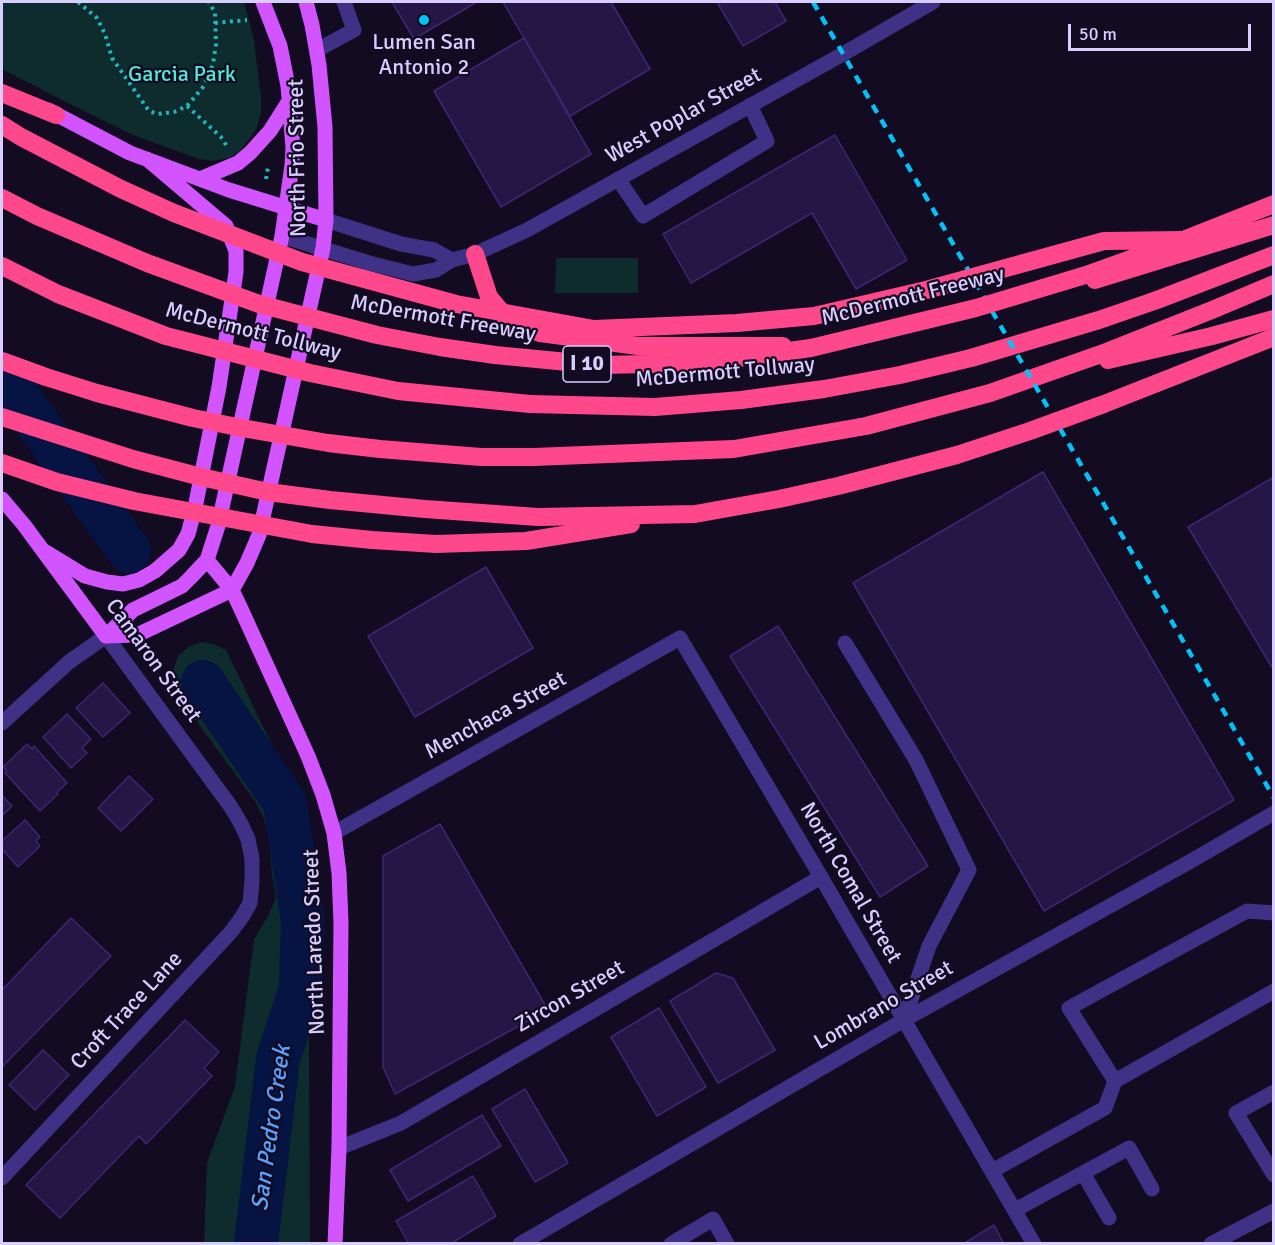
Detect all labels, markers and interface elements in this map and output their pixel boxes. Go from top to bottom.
scale bar [1071,12,1254,50]
marker: Lumen San Antonio 2 [417,13,431,27]
text: 50 m [1079,23,1117,45]
place label: Lumen San Antonio 2 [372,30,476,82]
park label: Garcia Park [128,62,236,88]
street label: West Poplar Street [602,62,766,170]
street label: North Frio Street [283,79,313,237]
street label: McDermott Freeway [819,261,1007,333]
street label: McDermott Freeway [348,290,538,348]
street label: McDermott Tollway [162,297,344,367]
road number: I 10 [563,346,611,382]
street label: McDermott Tollway [634,352,816,394]
street label: Camaron Street [99,594,207,728]
street label: Menchaca Street [421,666,571,766]
street label: North Comal Street [793,798,907,968]
street label: North Laredo Street [299,849,331,1035]
street label: Croft Trace Lane [66,946,188,1076]
street label: Zircon Street [511,955,629,1039]
street label: Lombrano Street [810,956,958,1056]
water label: San Pedro Creek [246,1043,298,1213]

